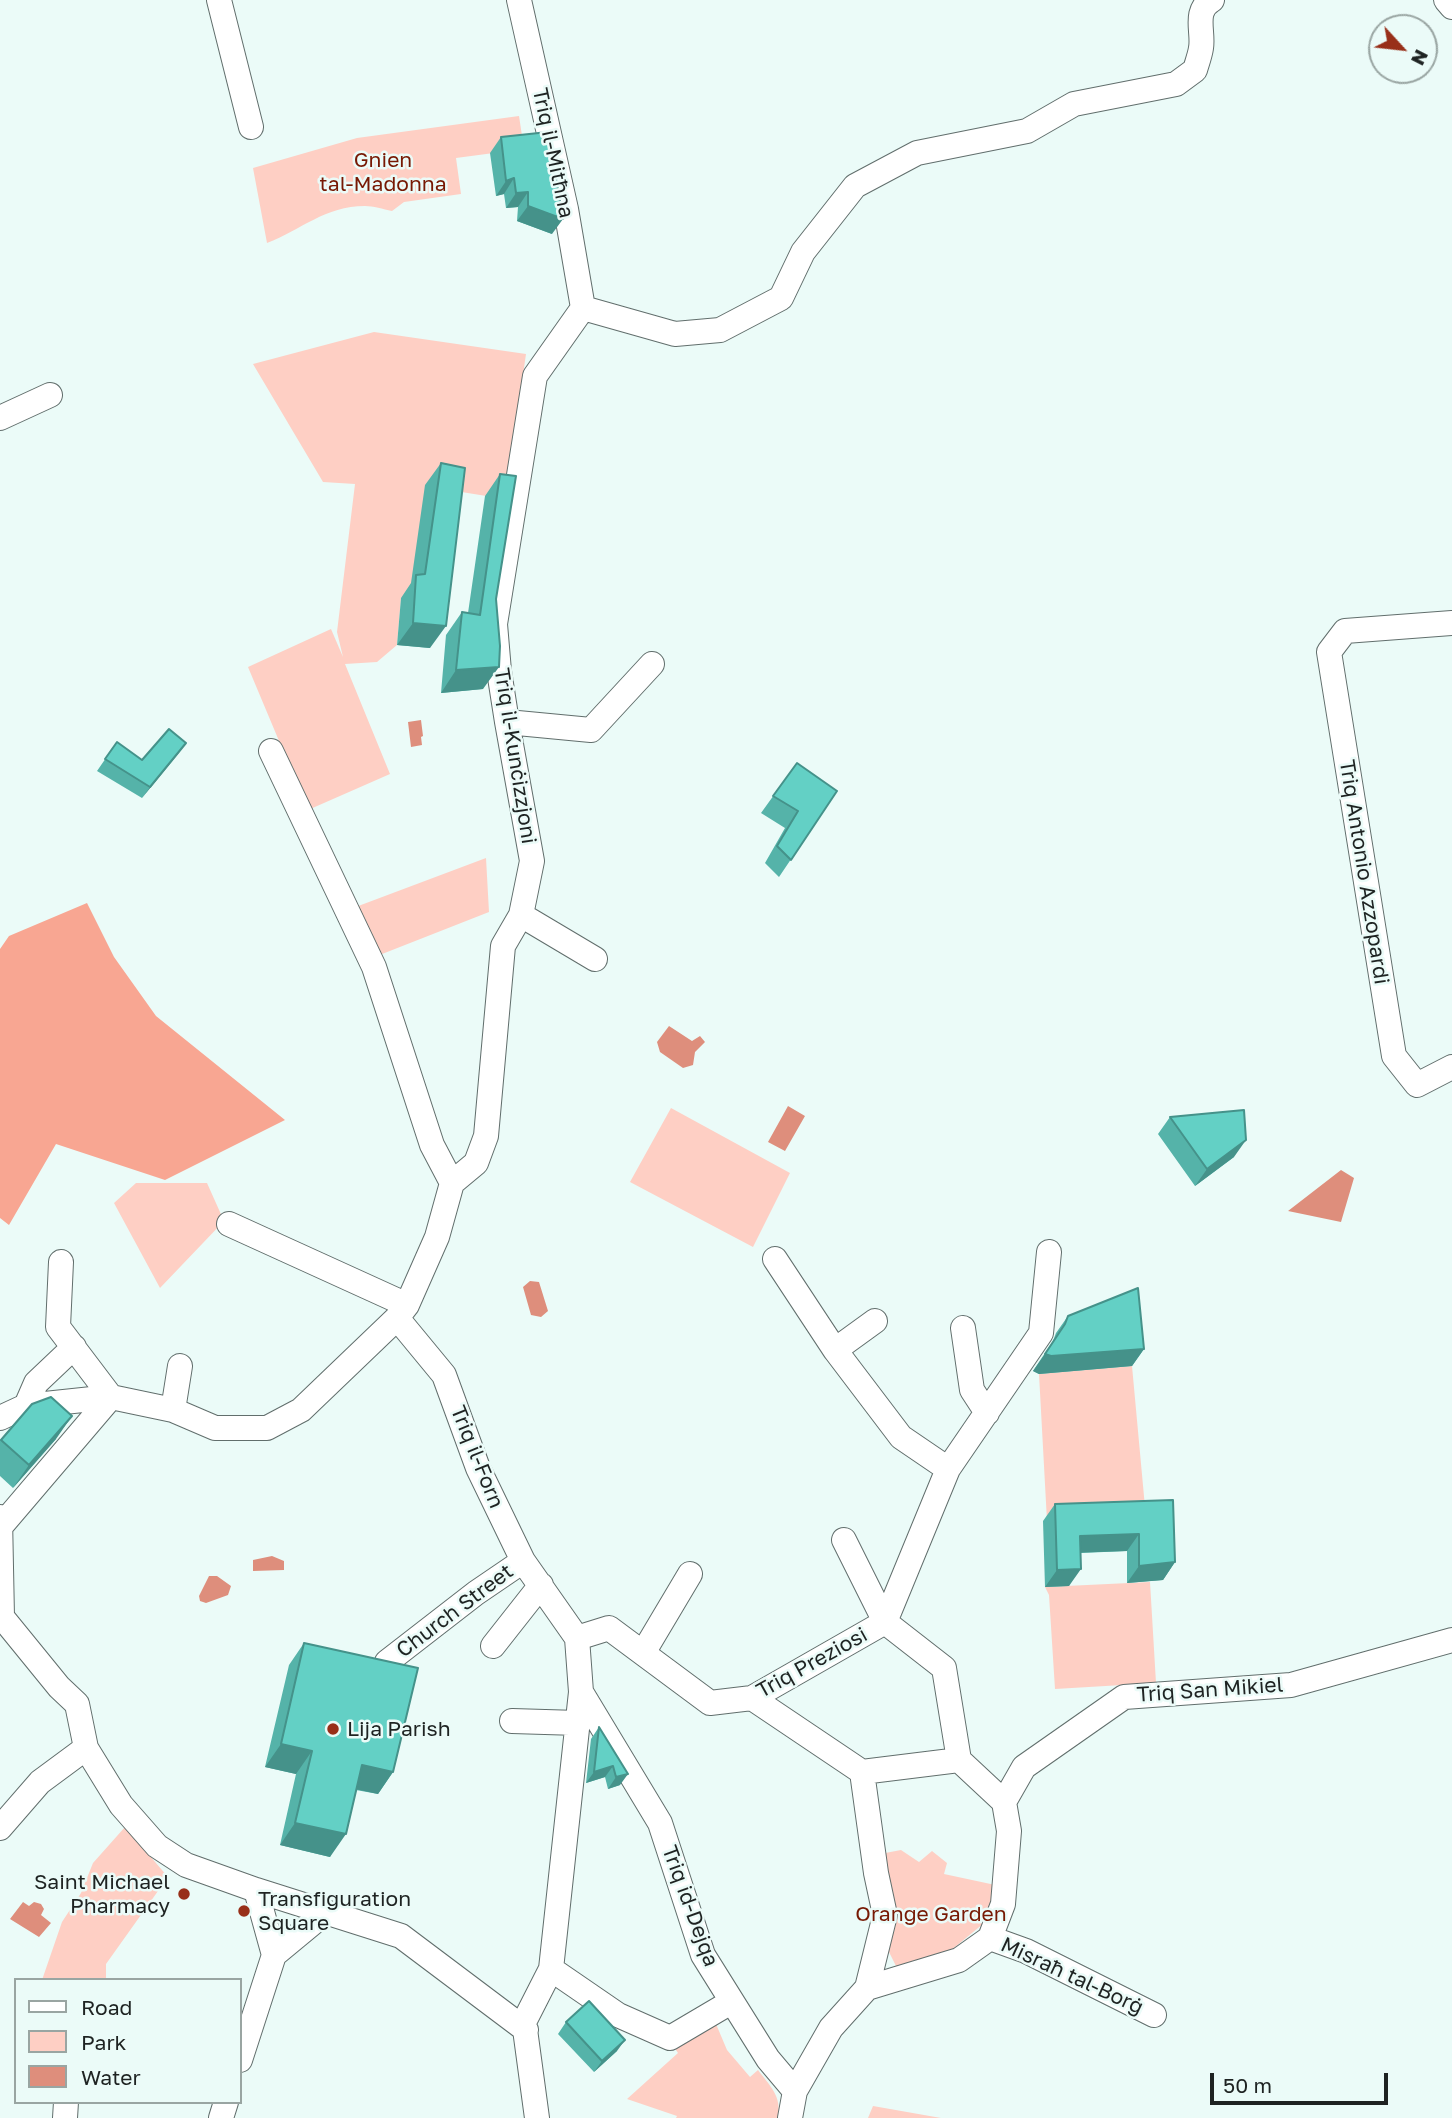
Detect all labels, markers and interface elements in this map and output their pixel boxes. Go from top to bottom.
north arrow [1368,14,1438,84]
text: N [1407,46,1434,70]
street label: Triq il-Mitħna [527,86,579,220]
park label: Gnien tal-Madonna [319,147,447,197]
street label: Triq il-Kunċizzjoni [489,666,541,846]
street label: Triq Antonio Azzopardi [1334,758,1394,986]
street label: Triq il-Forn [445,1402,509,1512]
street label: Church Street [392,1559,518,1663]
street label: Triq Preziosi [752,1622,872,1704]
street label: Triq San Mikiel [1136,1672,1284,1708]
place label: Lija Parish [347,1716,451,1742]
marker: Lija Parish [325,1721,341,1737]
street label: Triq id-Dejqa [656,1842,724,1970]
place label: Saint Michael Pharmacy [34,1869,170,1919]
marker: Saint Michael Pharmacy [176,1886,192,1902]
place label: Transfiguration Square [258,1886,411,1936]
park label: Orange Garden [855,1901,1007,1927]
marker: Transfiguration Square [236,1903,252,1919]
street label: Misraħ tal-Borġ [997,1932,1147,2020]
legend [14,1978,242,2104]
text: Road [81,1994,132,2020]
text: Park [81,2029,126,2055]
scale bar [1214,2058,1392,2102]
text: Water [81,2064,141,2090]
text: 50 m [1223,2072,1272,2098]

